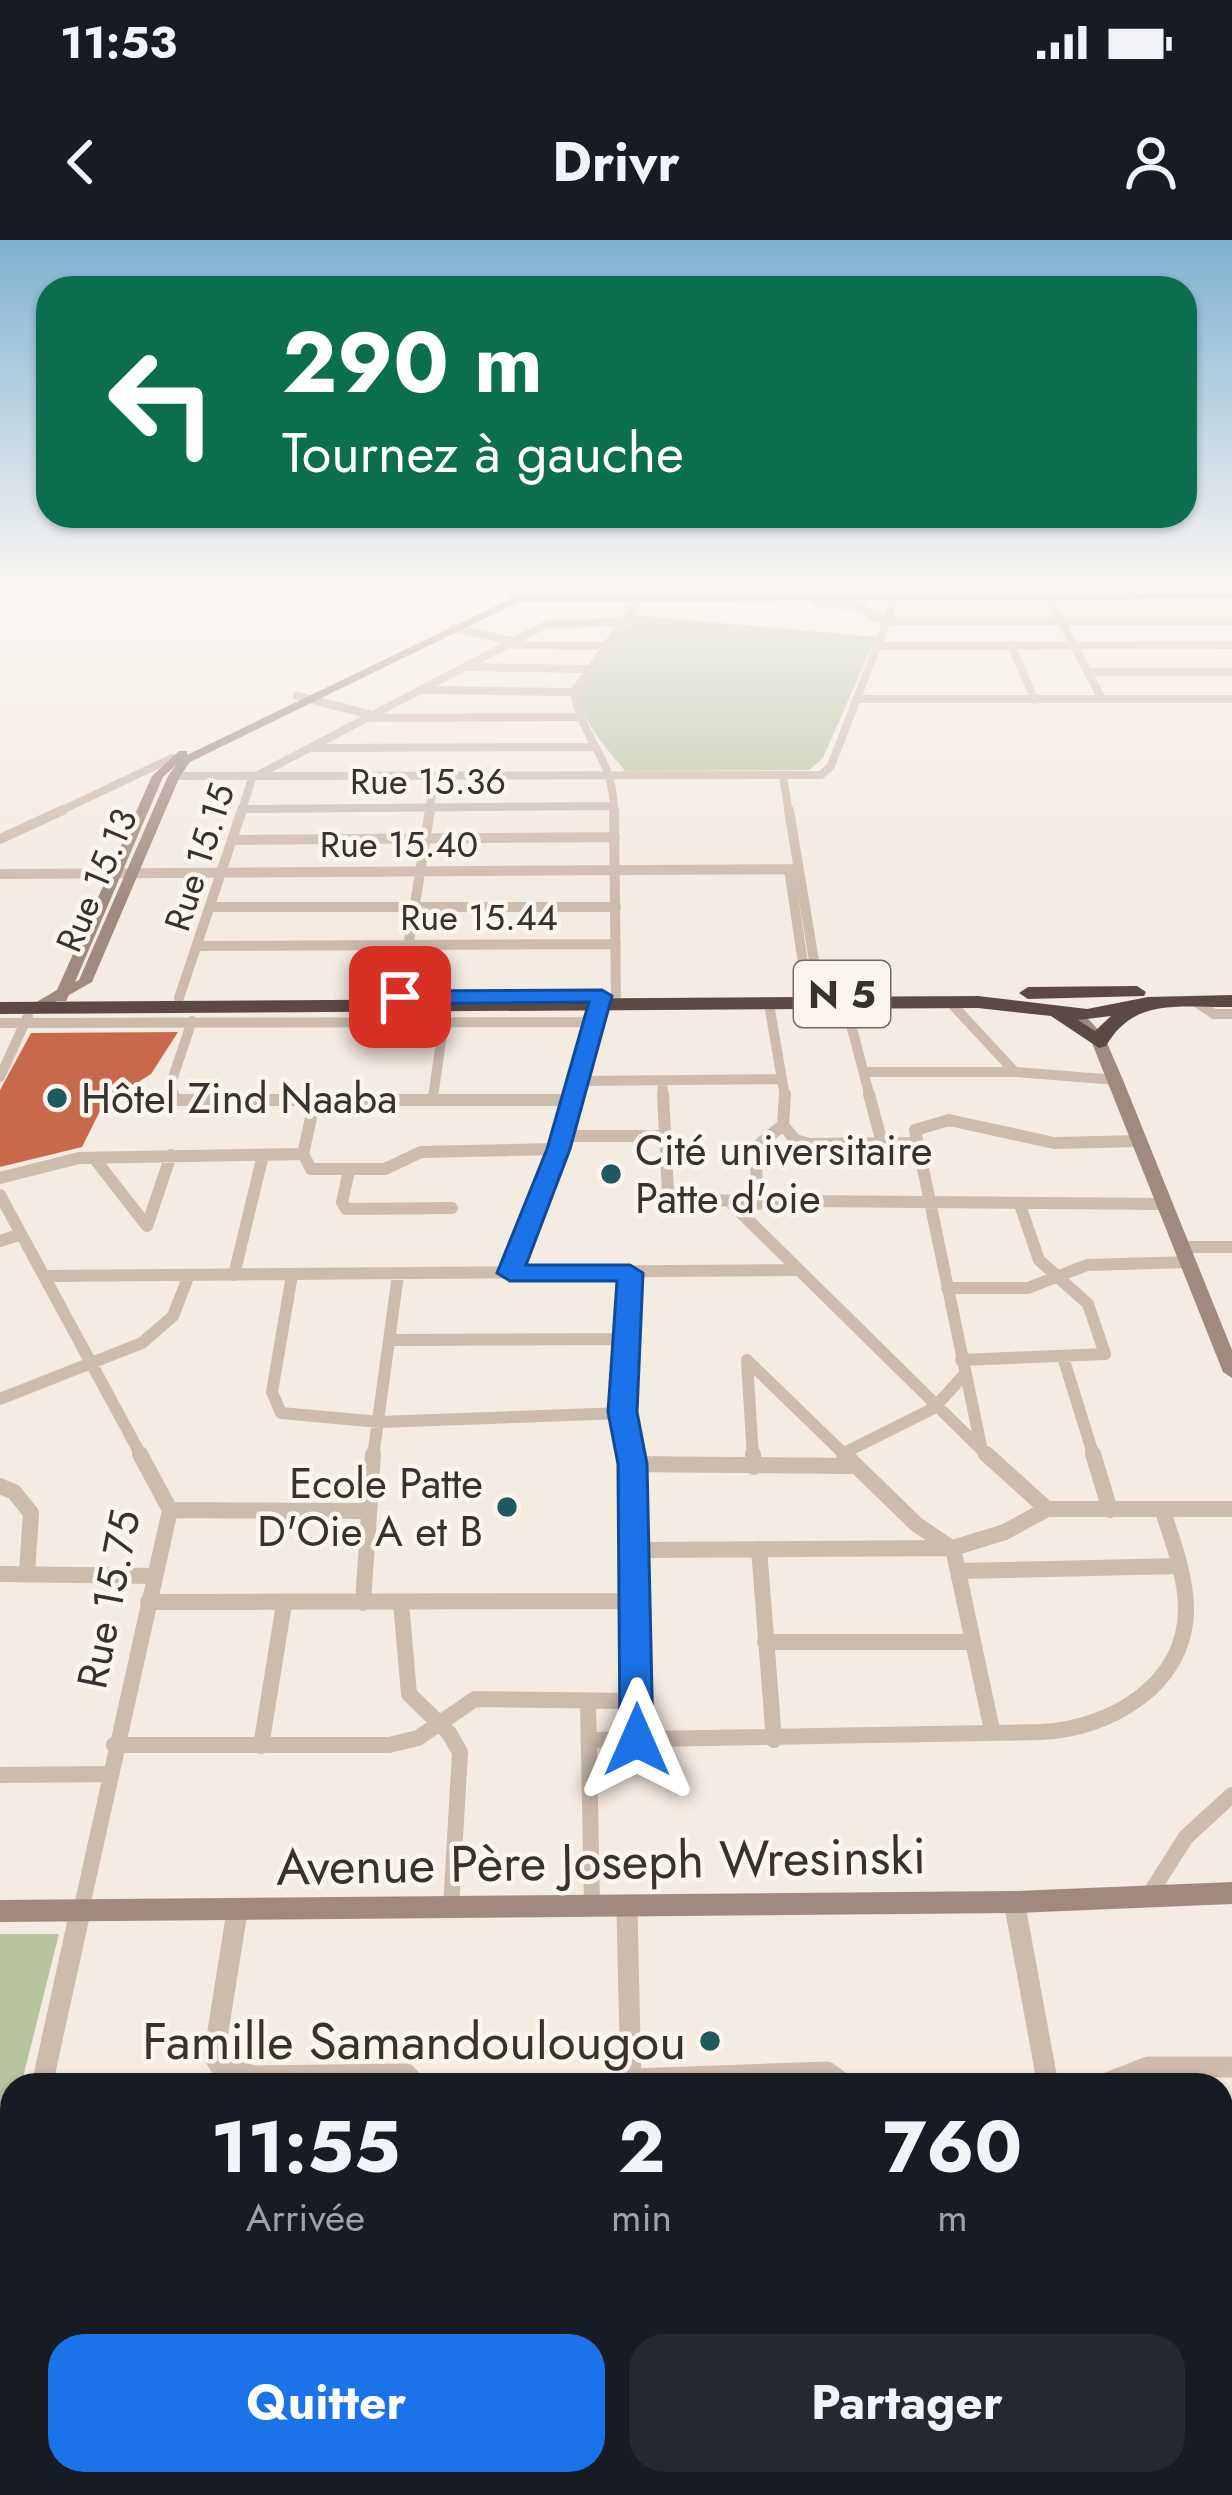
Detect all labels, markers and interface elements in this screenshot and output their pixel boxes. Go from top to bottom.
text: 11:53 [60,10,177,75]
text: Drivr [552,123,680,201]
icon: back [48,129,114,195]
icon: person [1118,129,1184,195]
text: 290 m [282,302,543,424]
icon: left [84,324,240,480]
text: Tournez à gauche [282,414,684,492]
street label: Rue 15.36 [350,755,506,807]
street label: Rue 15.15 [151,777,247,937]
street label: Rue 15.13 [42,800,150,960]
street label: Rue 15.40 [320,818,478,870]
street label: Rue 15.44 [400,891,558,943]
pin [349,946,451,1048]
road number: N 5 [794,961,890,1027]
icon: arrive [367,964,433,1030]
place label: Hôtel Zind Naaba [81,1068,397,1129]
marker: Hôtel Zind Naaba [44,1085,70,1111]
place label: Cité universitaire Patte d'oie [635,1120,932,1229]
marker: Cité universitaire Patte d'oie [598,1161,624,1187]
place label: Ecole Patte D'Oie A et B [257,1453,483,1562]
marker: Ecole Patte D'Oie A et B [494,1494,520,1520]
street label: Rue 15.75 [61,1505,156,1694]
position arrow [574,1677,700,1803]
street label: Avenue Père Joseph Wresinski [275,1818,927,1904]
place label: Famille Samandoulougou [142,2004,686,2078]
marker: Famille Samandoulougou [697,2028,723,2054]
text: 11:55 [211,2095,400,2199]
text: 2 [618,2095,665,2199]
text: 760 [883,2095,1022,2199]
text: Arrivée [246,2189,365,2246]
text: min [611,2189,672,2246]
text: m [937,2189,968,2246]
button: Quitter [48,2334,605,2472]
button: Partager [629,2334,1185,2472]

